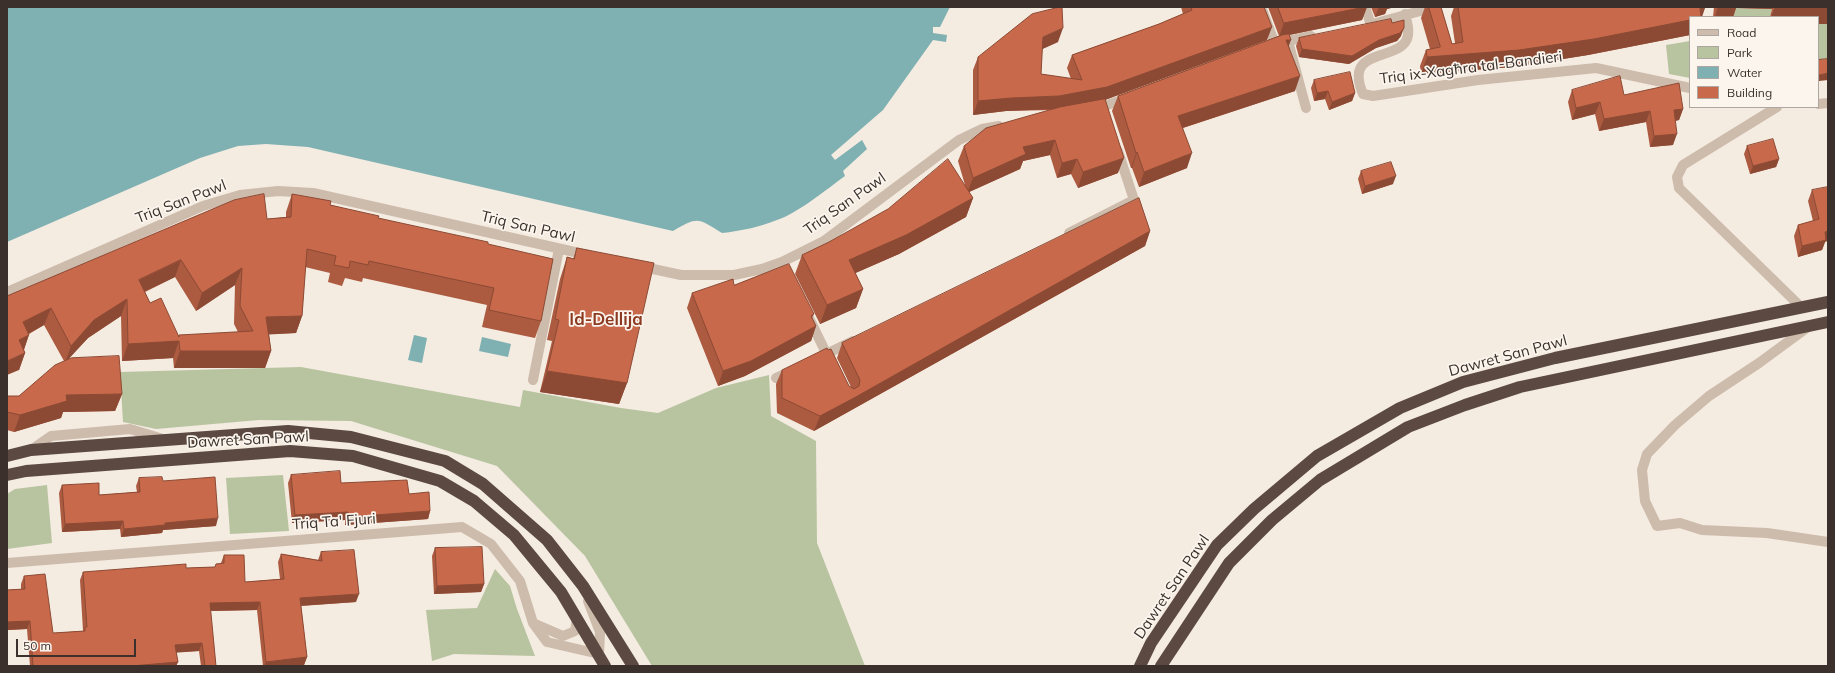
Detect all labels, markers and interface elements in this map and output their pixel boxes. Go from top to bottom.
legend [1689,16,1819,108]
text: Road [1727,25,1756,40]
text: Park [1727,45,1752,60]
street label: Triq ix-Xagħra tal-Bandieri [1379,48,1563,88]
text: Water [1727,65,1762,80]
text: Building [1727,85,1772,100]
street label: Triq San Pawl [801,169,889,239]
street label: Triq San Pawl [133,176,229,228]
street label: Triq San Pawl [479,207,577,247]
district label: Id-Dellija [569,310,643,330]
street label: Dawret San Pawl [1447,332,1569,380]
street label: Dawret San Pawl [187,428,309,452]
street label: Triq Ta' Fjuri [292,510,376,534]
street label: Dawret San Pawl [1130,531,1214,643]
scale bar [18,631,138,657]
text: 50 m [23,638,51,653]

